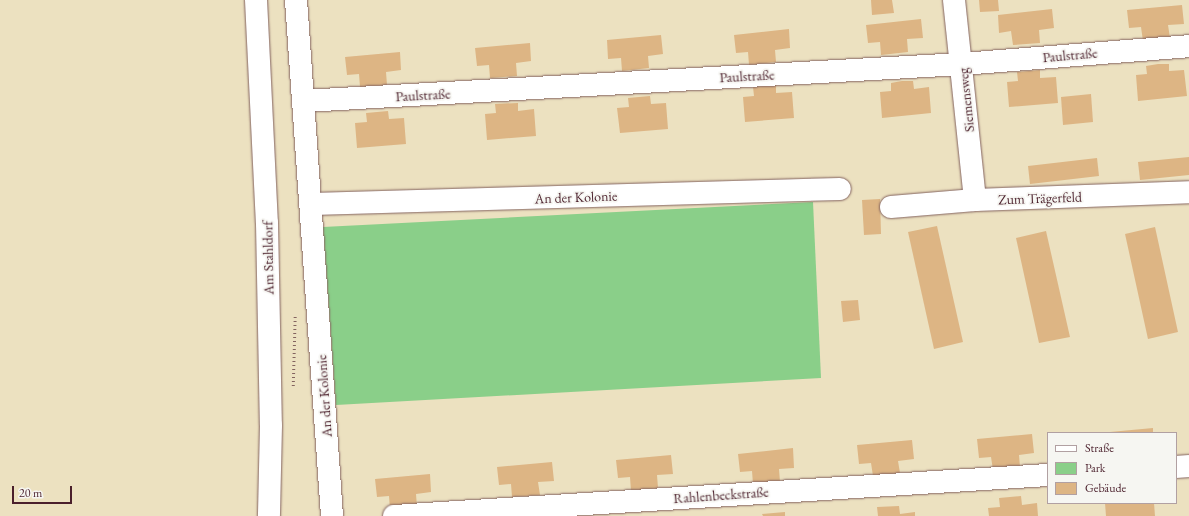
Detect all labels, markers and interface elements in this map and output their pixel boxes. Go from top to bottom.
street label: Paulstraße [1042,44,1098,66]
street label: Paulstraße [719,66,775,86]
street label: Siemensweg [954,67,978,133]
street label: Paulstraße [395,85,451,105]
street label: An der Kolonie [534,187,618,207]
street label: Zum Trägerfeld [998,188,1082,208]
street label: Am Stahldorf [259,221,277,295]
street label: An der Kolonie [313,354,335,438]
legend [1047,432,1177,504]
text: Straße [1085,440,1114,456]
text: Park [1085,460,1105,476]
scale bar [14,478,74,504]
text: Gebäude [1085,480,1126,496]
street label: Rahlenbeckstraße [673,483,769,507]
text: 20 m [19,485,42,501]

